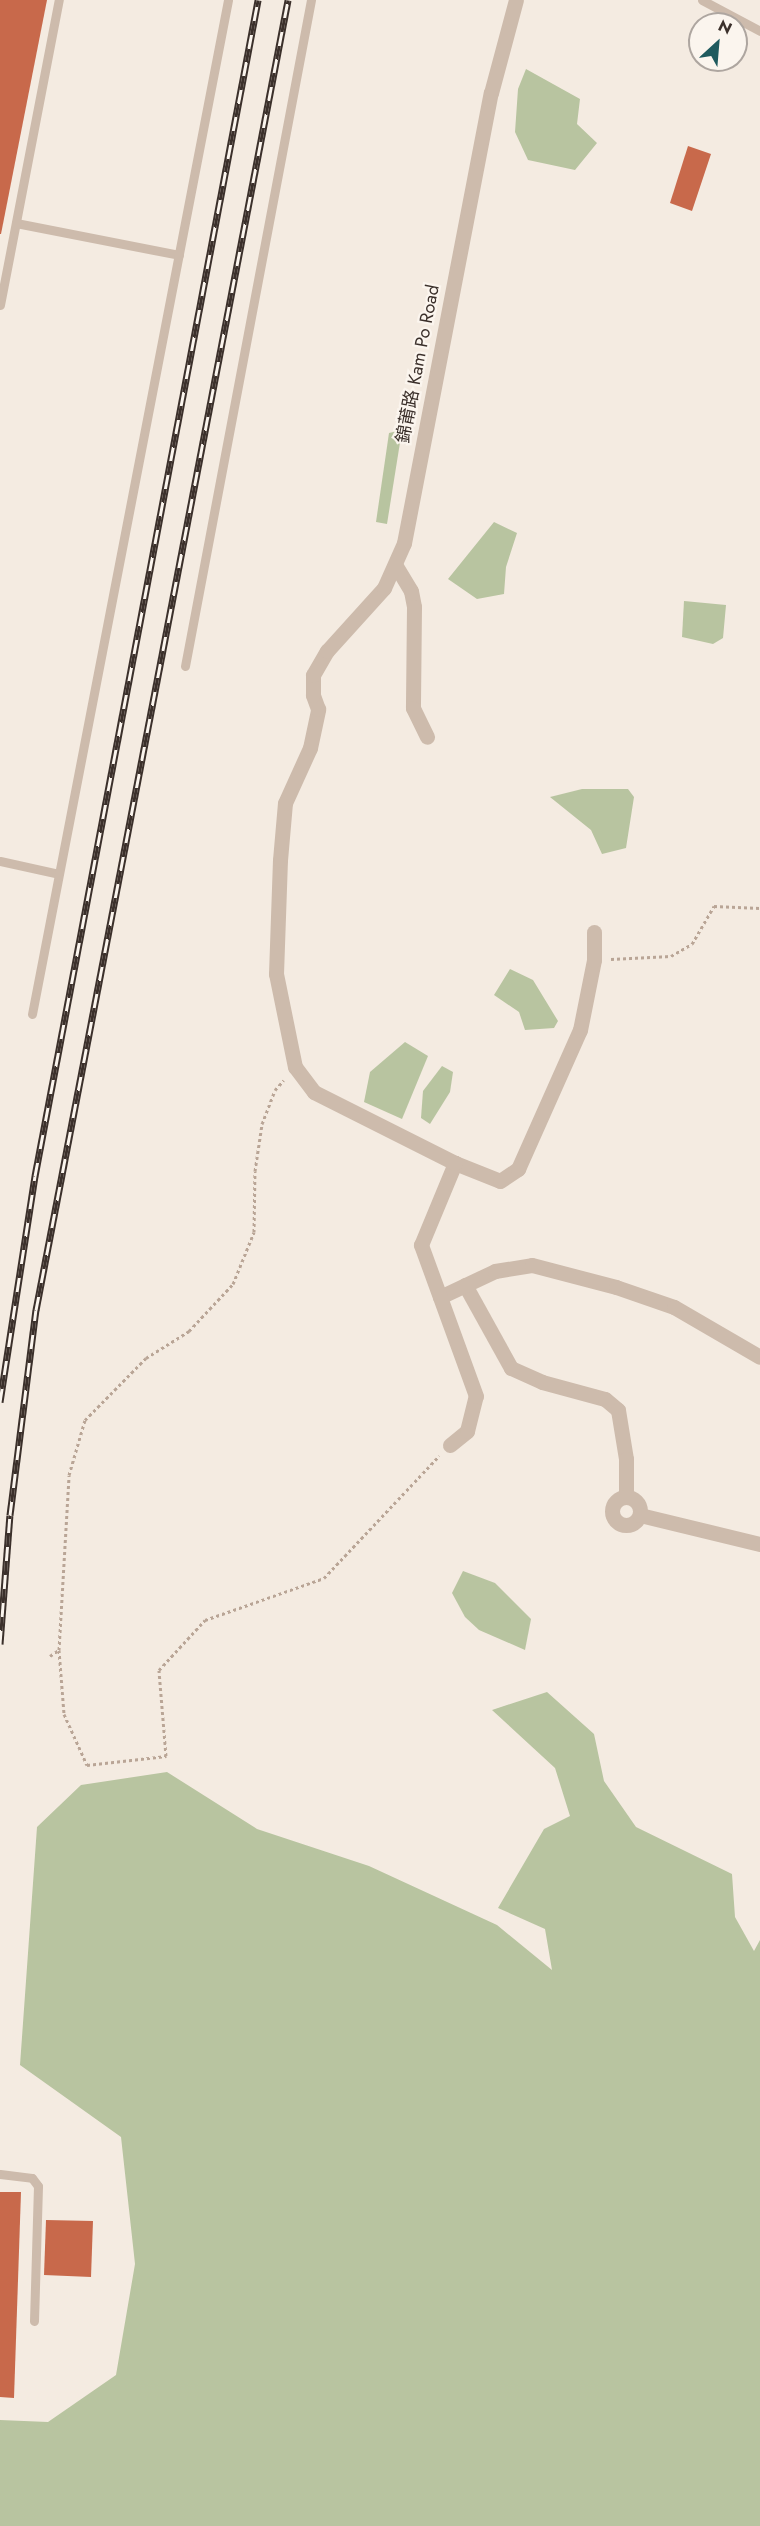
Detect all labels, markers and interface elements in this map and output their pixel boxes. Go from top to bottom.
north arrow [688,12,748,72]
text: N [714,14,736,40]
street label: 錦莆路 Kam Po Road [392,283,444,445]

